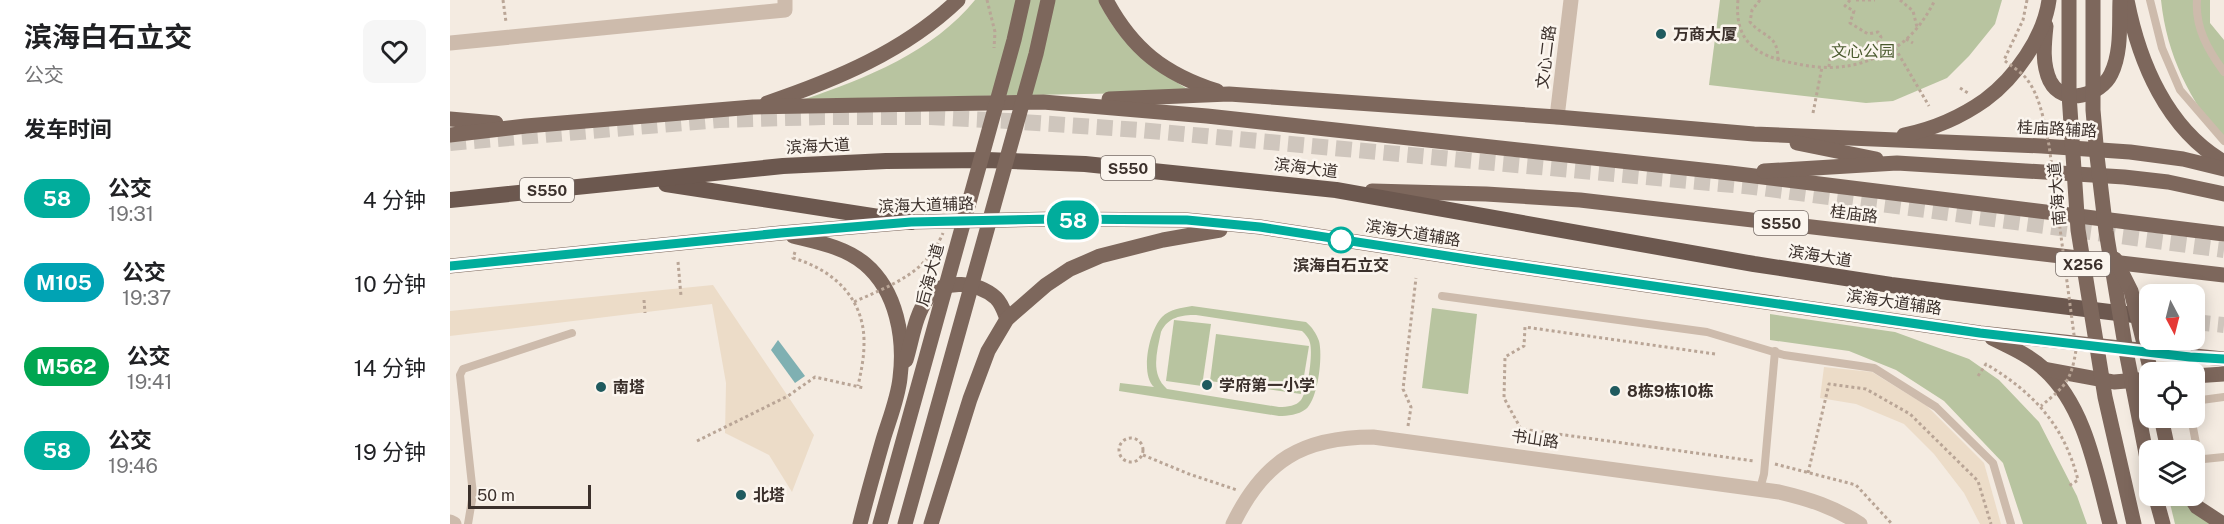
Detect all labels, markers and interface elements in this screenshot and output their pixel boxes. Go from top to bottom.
text: 滨海白石立交 [24,20,192,53]
button: heart [363,20,426,83]
street label: 文心二路 [1533,24,1559,90]
place label: 万商大厦 [1673,25,1737,44]
marker: 万商大厦 [1654,27,1668,41]
park label: 文心公园 [1831,42,1895,61]
text: 公交 [24,63,64,87]
text: 发车时间 [24,116,112,142]
street label: 桂庙路辅路 [2017,117,2097,141]
street label: 滨海大道 [786,135,850,157]
street label: 滨海大道 [1273,155,1339,181]
road number: S550 [1101,156,1155,180]
street label: 南海大道 [2045,161,2069,227]
text: 公交 [108,175,152,201]
road number: S550 [520,178,574,202]
text: 58 [43,186,71,211]
text: 4 分钟 [363,187,426,213]
street label: 滨海大道辅路 [878,194,974,216]
line badge: 58 [1046,200,1100,240]
text: 19:31 [108,202,154,226]
street label: 桂庙路 [1829,202,1879,226]
text: 58 [1059,208,1087,233]
road number: S550 [1754,211,1808,235]
street label: 滨海大道辅路 [1364,216,1462,250]
marker: 滨海白石立交 [1328,227,1354,253]
street label: 后海大道 [913,242,947,308]
street label: 滨海大道 [1787,242,1853,270]
road number: X256 [2056,252,2110,276]
place label: 滨海白石立交 [1293,256,1389,275]
text: 公交 [122,259,166,285]
text: M105 [36,270,92,295]
text: 10 分钟 [354,271,426,297]
north arrow [2139,284,2205,350]
map controls [2139,284,2205,506]
text: 19:37 [122,286,171,310]
street label: 滨海大道辅路 [1845,286,1943,318]
text: 公交 [127,343,171,369]
text: M562 [36,354,97,379]
text: 14 分钟 [354,355,426,381]
button: locate [2139,362,2205,428]
text: 19:41 [127,370,172,394]
place label: 学府第一小学 [1219,376,1315,395]
place label: 南塔 [613,378,645,397]
marker: 学府第一小学 [1200,378,1214,392]
marker: 南塔 [594,380,608,394]
place label: 8栋9栋10栋 [1627,382,1713,401]
marker: 8栋9栋10栋 [1608,384,1622,398]
street label: 书山路 [1510,426,1560,452]
text: 公交 [108,427,152,453]
text: 58 [43,438,71,463]
text: 19 分钟 [354,439,426,465]
button: layers [2139,440,2205,506]
text: 19:46 [108,454,158,478]
scale bar [468,482,591,510]
text: 50 m [477,486,515,505]
place label: 北塔 [753,486,785,505]
marker: 北塔 [734,488,748,502]

